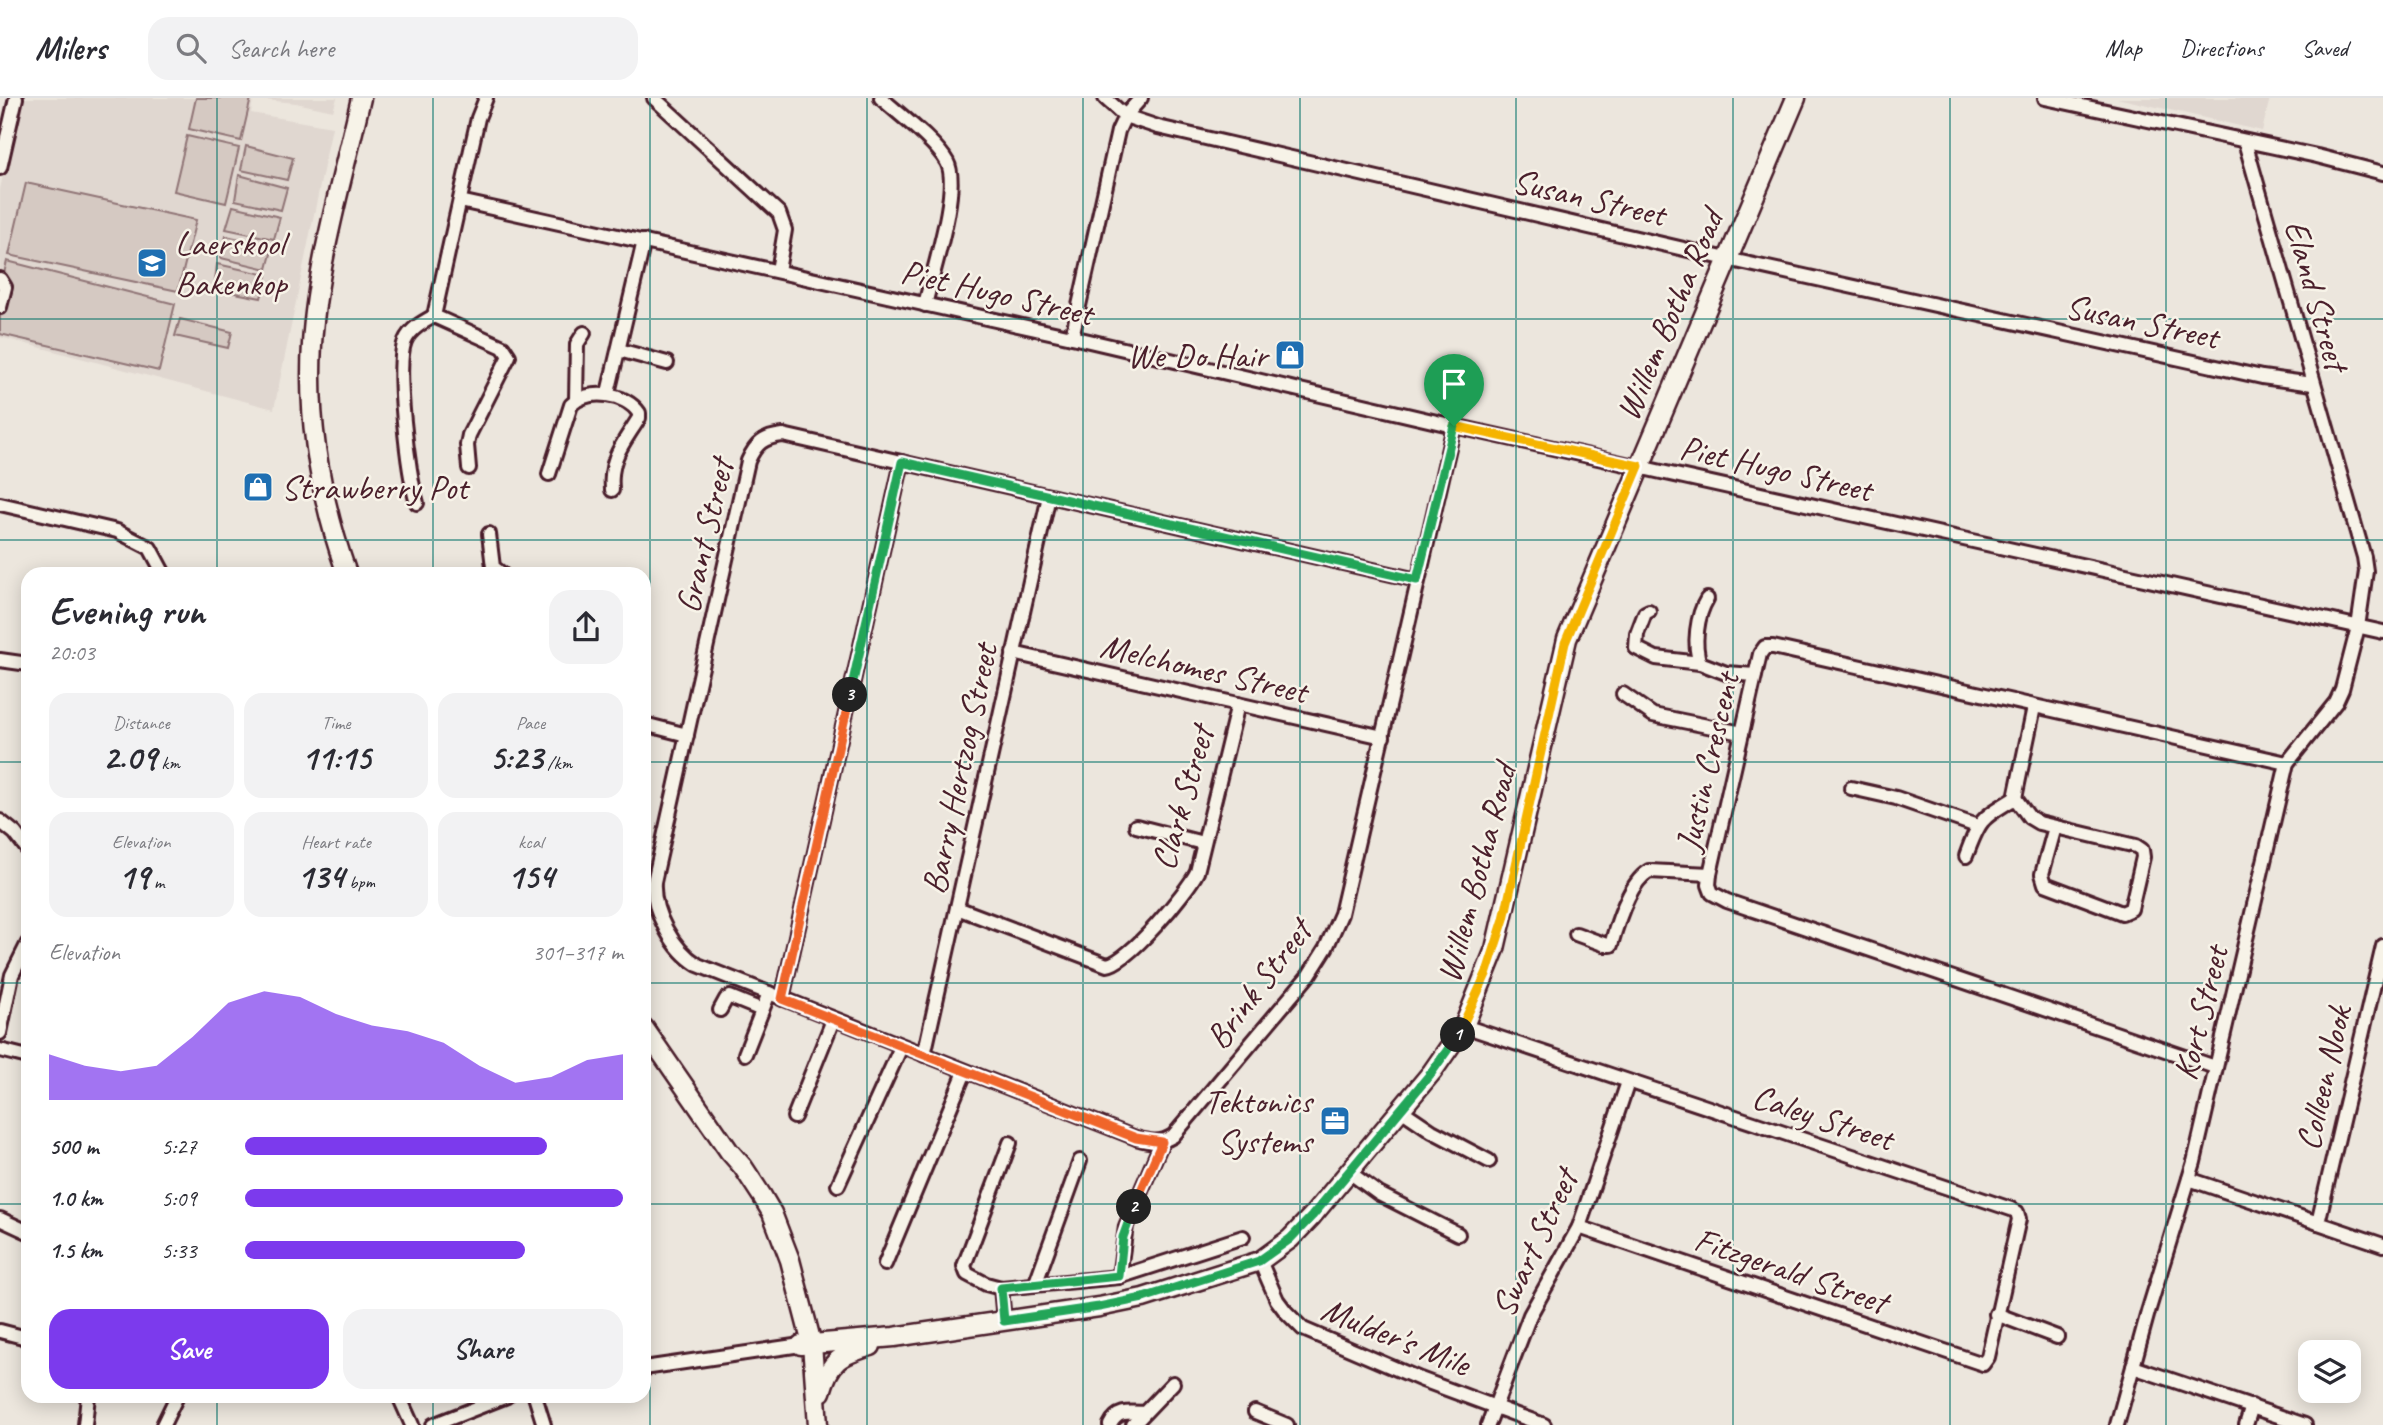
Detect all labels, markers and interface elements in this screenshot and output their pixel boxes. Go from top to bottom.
search box [148,17,638,80]
text: Milers [35,27,106,69]
icon: search [172,29,210,67]
text: Search here [228,32,334,65]
text: Map [2105,33,2142,63]
text: Directions [2180,33,2263,63]
text: Saved [2301,33,2348,63]
street label: Susan Street [1508,158,1673,238]
street label: Willem Botha Road [1605,199,1736,427]
street label: Eland Street [2274,215,2361,380]
place label: Laerskool Bakenkop [175,221,291,306]
school or university icon: Laerskool Bakenkop [135,246,169,280]
street label: Piet Hugo Street [897,249,1100,337]
street label: Susan Street [2061,283,2226,360]
place label: We Do Hair [1127,333,1270,378]
shop icon: We Do Hair [1273,338,1307,372]
pin [1424,354,1484,426]
icon: arrive [1435,365,1473,403]
street label: Piet Hugo Street [1676,425,1879,513]
street label: Grant Street [665,451,745,617]
place label: Strawberry Pot [281,465,471,510]
shop icon: Strawberry Pot [241,470,275,504]
text: Evening run [49,588,205,635]
button: share [549,590,623,664]
street label: Melchomes Street [1096,623,1315,715]
street label: Barry Hertzog Street [911,637,1009,898]
text: 20:03 [49,638,95,667]
street label: Justin Crescent [1665,665,1751,858]
pin: 3 [832,678,868,712]
text: 3 [845,682,854,706]
text: Distance [113,711,170,735]
text: Time [321,711,351,735]
text: Pace [516,711,545,735]
street label: Clark Street [1141,717,1226,875]
text: 2.09 [103,735,157,780]
text: 11:15 [301,735,371,780]
text: 5:23 [489,735,543,780]
text: km [157,751,180,775]
text: /km [543,751,572,775]
street label: Willem Botha Road [1426,754,1529,987]
text: Elevation [112,830,171,854]
text: Heart rate [301,830,371,854]
text: kcal [518,830,543,854]
text: 19 [118,854,149,899]
text: 134 [297,854,344,899]
text: 154 [507,854,554,899]
text: m [149,870,165,894]
text: bpm [344,870,375,894]
street label: Brink Street [1195,907,1324,1058]
text: Elevation [49,938,120,967]
text: 301–317 m [532,938,623,967]
street label: Kort Street [2162,938,2240,1085]
street label: Colleen Nook [2285,999,2363,1154]
pin: 1 [1440,1018,1476,1052]
text: 1 [1453,1022,1462,1046]
street label: Caley Street [1747,1074,1902,1162]
place label: Tektonics Systems [1204,1079,1315,1164]
office icon: Tektonics Systems [1318,1104,1352,1138]
text: 500 m [49,1132,98,1161]
text: 5:27 [161,1132,197,1161]
street label: Swart Street [1481,1158,1590,1324]
text: 1.0 km [49,1184,103,1213]
text: 5:09 [161,1184,197,1213]
pin: 2 [1116,1190,1152,1224]
text: 2 [1129,1194,1138,1218]
street label: Fitzgerald Street [1689,1217,1897,1326]
text: 1.5 km [49,1236,102,1265]
text: 5:33 [161,1236,197,1265]
street label: Mulder's Mile [1315,1286,1479,1387]
button: Save [49,1309,329,1389]
button: Share [343,1309,623,1389]
map controls [2298,1340,2361,1403]
button: layers [2298,1340,2361,1403]

